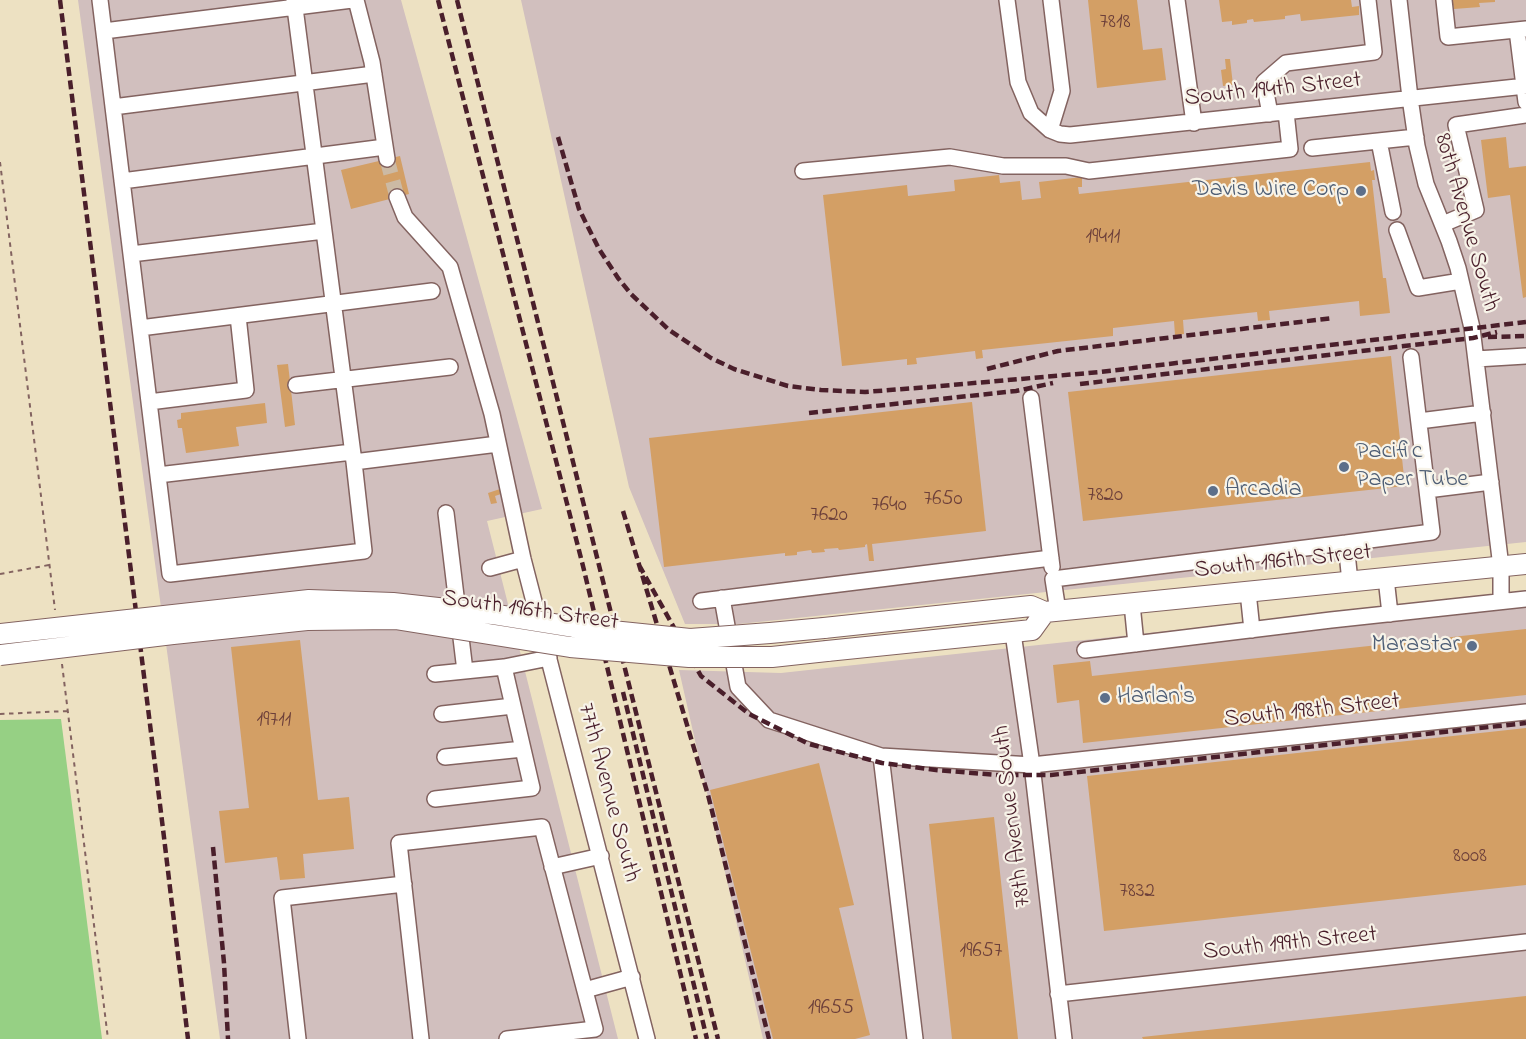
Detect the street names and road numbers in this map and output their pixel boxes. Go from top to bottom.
street label: South 194th Street [1183,67,1363,115]
street label: 80th Avenue South [1426,131,1504,315]
street label: South 196th Street [1193,539,1373,587]
street label: South 196th Street [440,585,620,639]
street label: South 198th Street [1223,688,1401,736]
street label: 77th Avenue South [569,700,645,886]
street label: 78th Avenue South [989,723,1039,909]
street label: South 199th Street [1201,922,1379,968]

